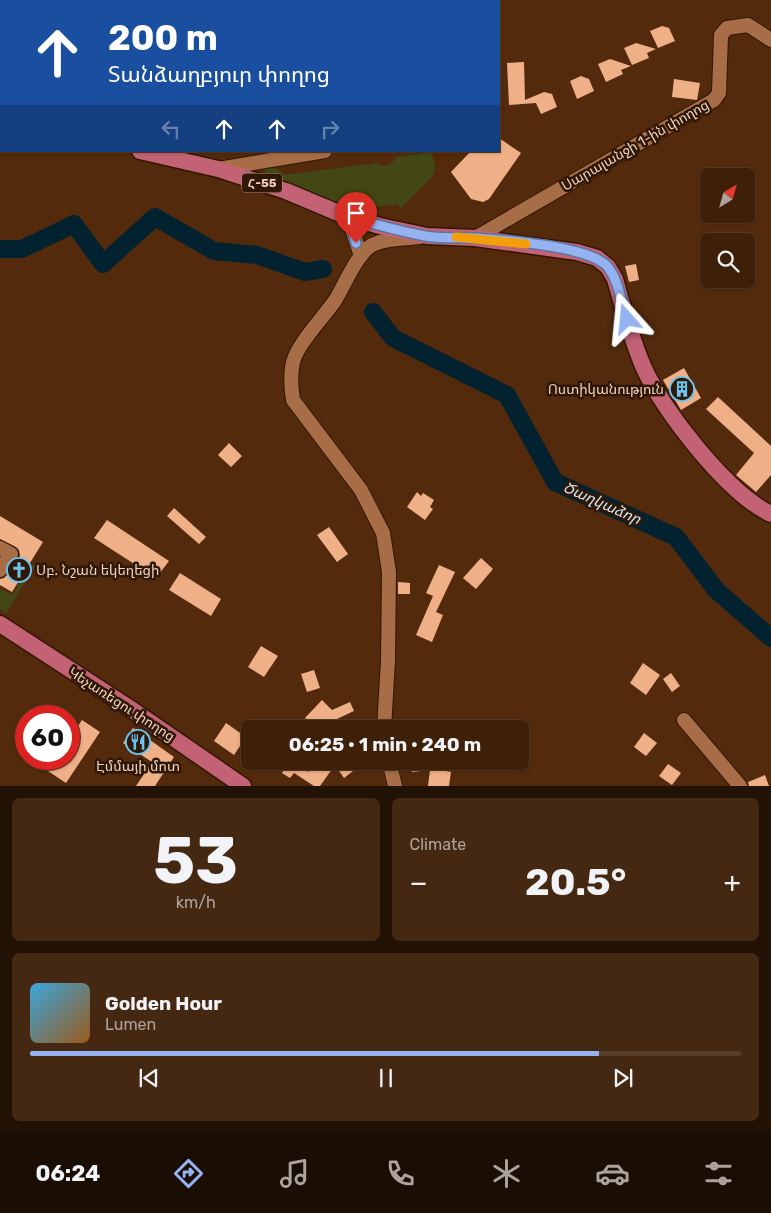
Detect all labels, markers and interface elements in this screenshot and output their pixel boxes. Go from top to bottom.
text: 200 m [108,17,218,59]
icon: ahead [25,20,90,85]
text: Տանձաղբյուր փողոց [108,61,330,88]
street label: Սարալանջի 1-ին փողոց [559,96,712,195]
icon: left [157,115,185,143]
icon: ahead [210,115,238,143]
icon: ahead [263,115,291,143]
icon: right [316,115,344,143]
north arrow [700,168,755,222]
map controls [700,168,755,288]
road number: Հ-55 [242,174,282,192]
pin [335,192,377,243]
icon: arrive [342,199,370,227]
button: search [700,233,755,288]
position arrow [600,292,652,344]
building icon: Ոստիկանություն [669,376,695,402]
place label: Ոստիկանություն [548,381,664,398]
water label: Ծաղկաձոր [560,478,645,529]
church icon: Սբ. Նշան եկեղեցի [6,557,32,583]
place label: Սբ. Նշան եկեղեցի [36,562,159,579]
street label: Կեչառեցու փողոց [65,664,178,745]
speed limit sign: 60 [15,705,80,770]
restaurant icon: Էմմայի մոտ [125,729,151,755]
text: 06:25 · 1 min · 240 m [289,733,481,756]
place label: Էմմայի մոտ [96,758,180,775]
text: 53 [153,822,238,899]
text: Climate [410,835,466,854]
text: 20.5° [525,859,626,905]
text: − [410,866,428,899]
text: + [724,866,741,899]
text: km/h [176,893,216,912]
text: Golden Hour [105,992,222,1015]
text: Lumen [105,1015,156,1034]
icon: previous [135,1064,163,1092]
icon: pause [372,1064,400,1092]
icon: next [609,1064,637,1092]
icon: directions [171,1156,206,1191]
icon: music [277,1156,312,1191]
icon: phone [383,1156,418,1191]
icon: climate [489,1156,524,1191]
icon: car [595,1156,630,1191]
icon: filters [701,1156,736,1191]
text: 06:24 [35,1160,100,1187]

